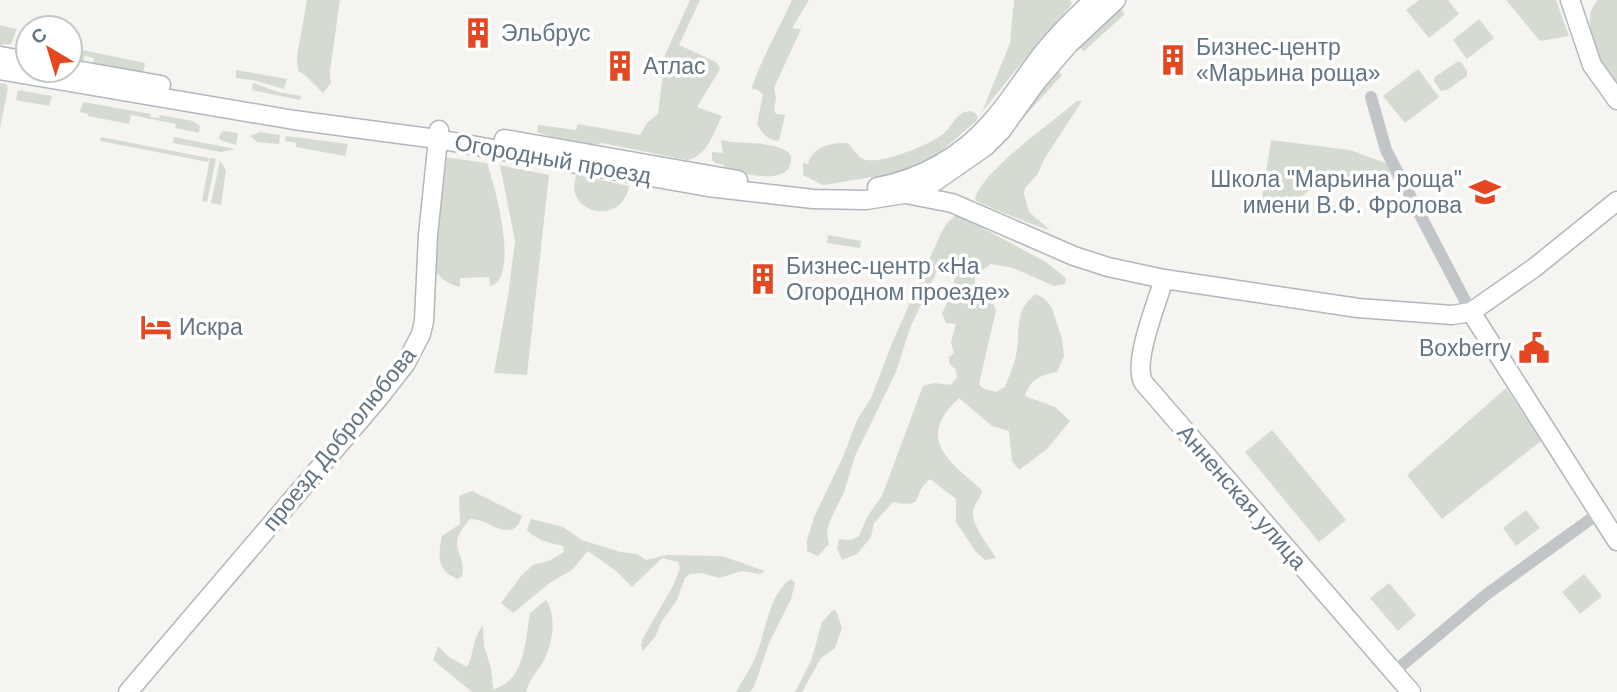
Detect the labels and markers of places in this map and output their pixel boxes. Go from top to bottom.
building icon: Эльбрус [461,16,495,50]
place label: Эльбрус [501,20,591,46]
place label: Бизнес-центр «Марьина роща» [1196,34,1381,86]
building icon: Бизнес-центр «Марьина роща» [1156,43,1190,77]
building icon: Атлас [603,49,637,83]
place label: Атлас [643,53,706,79]
place label: Школа "Марьина роща" имени В.Ф. Фролова [1210,166,1462,218]
school or university icon: Школа "Марьина роща" имени В.Ф. Фролова [1468,175,1502,209]
place label: Бизнес-центр «На Огородном проезде» [786,253,1010,305]
building icon: Бизнес-центр «На Огородном проезде» [746,262,780,296]
hotel icon: Искра [139,310,173,344]
place label: Искра [179,314,243,340]
public building icon: Boxberry [1517,331,1551,365]
place label: Boxberry [1419,335,1511,361]

